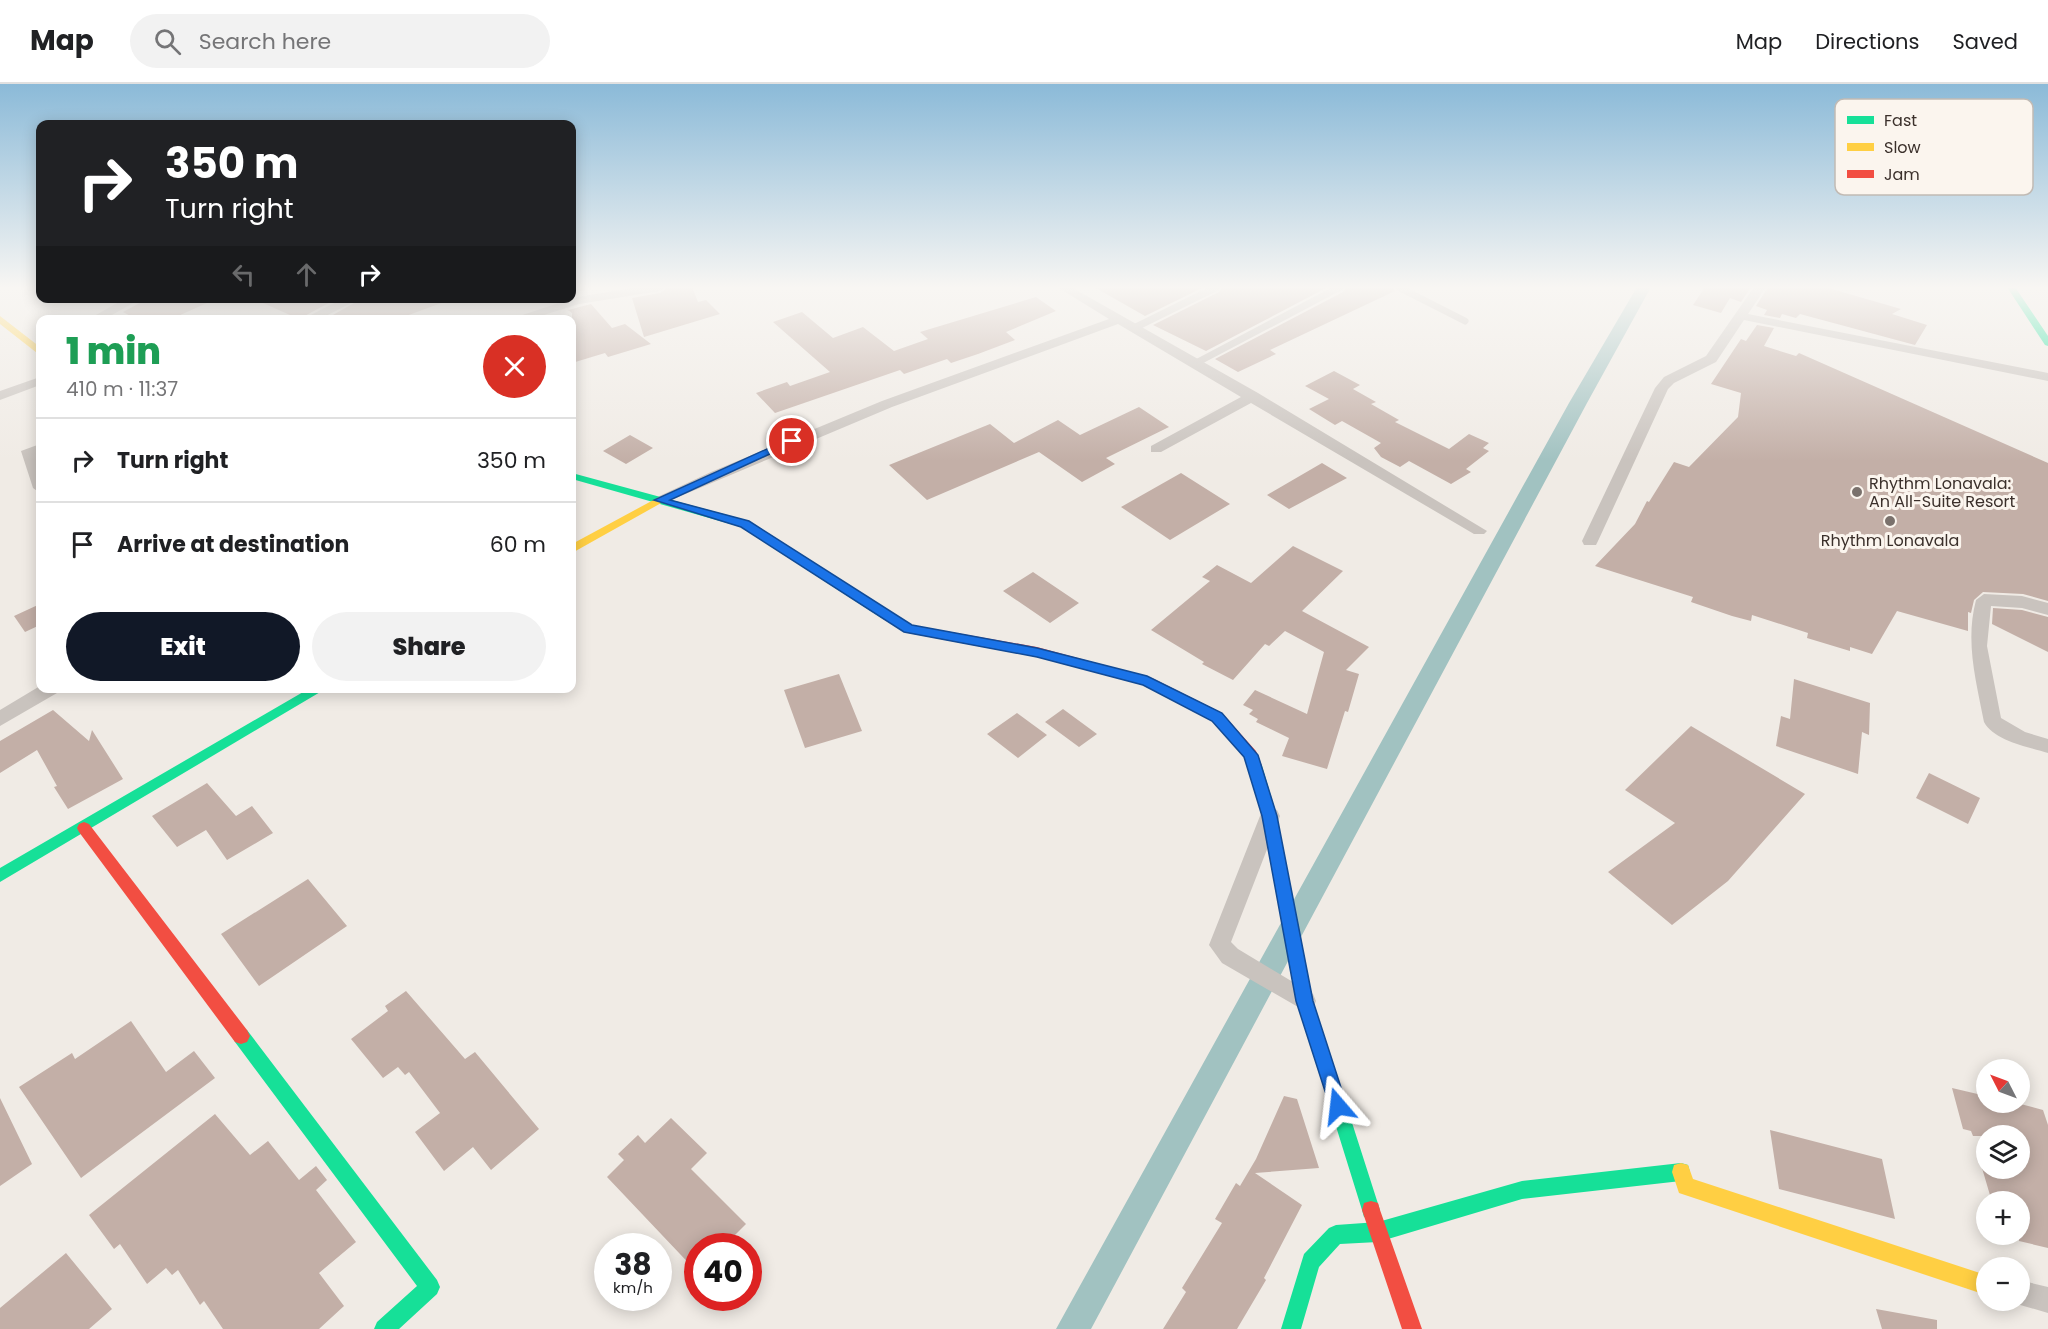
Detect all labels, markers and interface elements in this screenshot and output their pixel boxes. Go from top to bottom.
search box [130,14,550,68]
text: Map [30,21,94,60]
icon: search [151,25,184,58]
text: Search here [199,26,331,57]
text: Map [1736,27,1782,56]
text: Directions [1815,27,1919,56]
text: Saved [1952,27,2018,56]
legend [1835,99,2033,195]
text: Fast [1884,109,1917,132]
text: 350 m [165,134,298,193]
text: Slow [1884,136,1921,159]
icon: right [66,144,144,222]
text: Jam [1884,163,1920,186]
text: Turn right [165,190,294,227]
icon: left [227,258,260,291]
icon: ahead [290,258,323,291]
icon: right [353,258,386,291]
text: 1 min [66,326,161,377]
button: close [483,335,546,398]
text: 410 m · 11:37 [66,375,178,403]
pin [766,415,817,466]
icon: arrive [775,424,808,457]
icon: right [66,444,99,477]
text: Turn right [117,445,228,476]
text: 350 m [477,445,546,476]
place label: Rhythm Lonavala: An All-Suite Resort [1869,472,2016,513]
marker: Rhythm Lonavala: An All-Suite Resort [1850,485,1864,499]
marker: Rhythm Lonavala [1883,514,1897,528]
icon: arrive [66,528,99,561]
text: Arrive at destination [117,529,349,560]
text: 60 m [490,529,546,560]
place label: Rhythm Lonavala [1821,529,1959,552]
button: Exit [66,612,300,681]
button: Share [312,612,546,681]
north arrow [1976,1059,2030,1113]
map controls [1976,1059,2030,1311]
position arrow [1306,1074,1370,1138]
button: layers [1976,1125,2030,1179]
button: + [1976,1191,2030,1245]
speed limit sign: 40 [684,1233,762,1311]
text: 38 [614,1243,652,1286]
button: − [1976,1257,2030,1311]
text: km/h [613,1277,653,1298]

